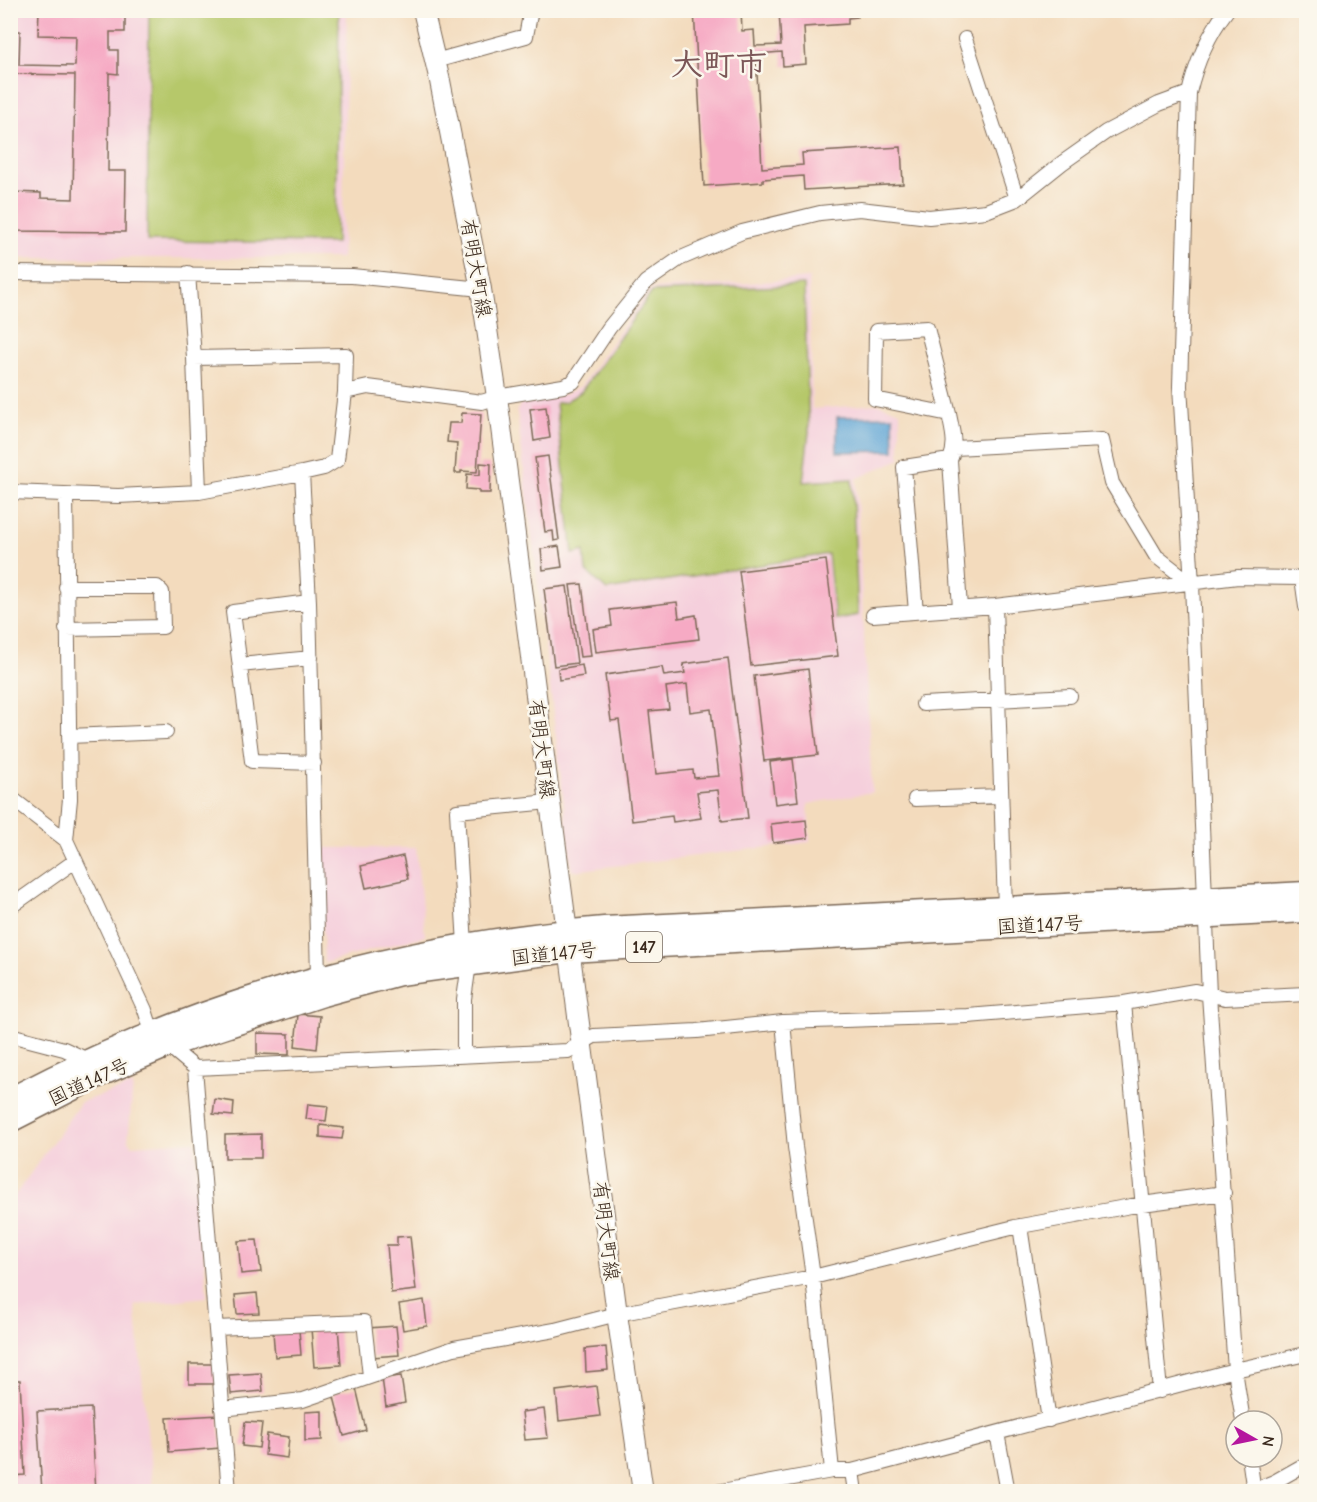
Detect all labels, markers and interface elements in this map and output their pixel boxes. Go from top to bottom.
district label: 大町市 [671,46,767,83]
street label: 有明大町線 [456,217,496,319]
street label: 有明大町線 [524,698,560,800]
street label: 国道147号 [996,911,1084,939]
road number: 147 [626,932,662,962]
street label: 国道147号 [510,938,598,970]
street label: 国道147号 [45,1053,133,1111]
street label: 有明大町線 [588,1180,624,1282]
north arrow [1224,1409,1284,1469]
text: N [1258,1435,1278,1448]

